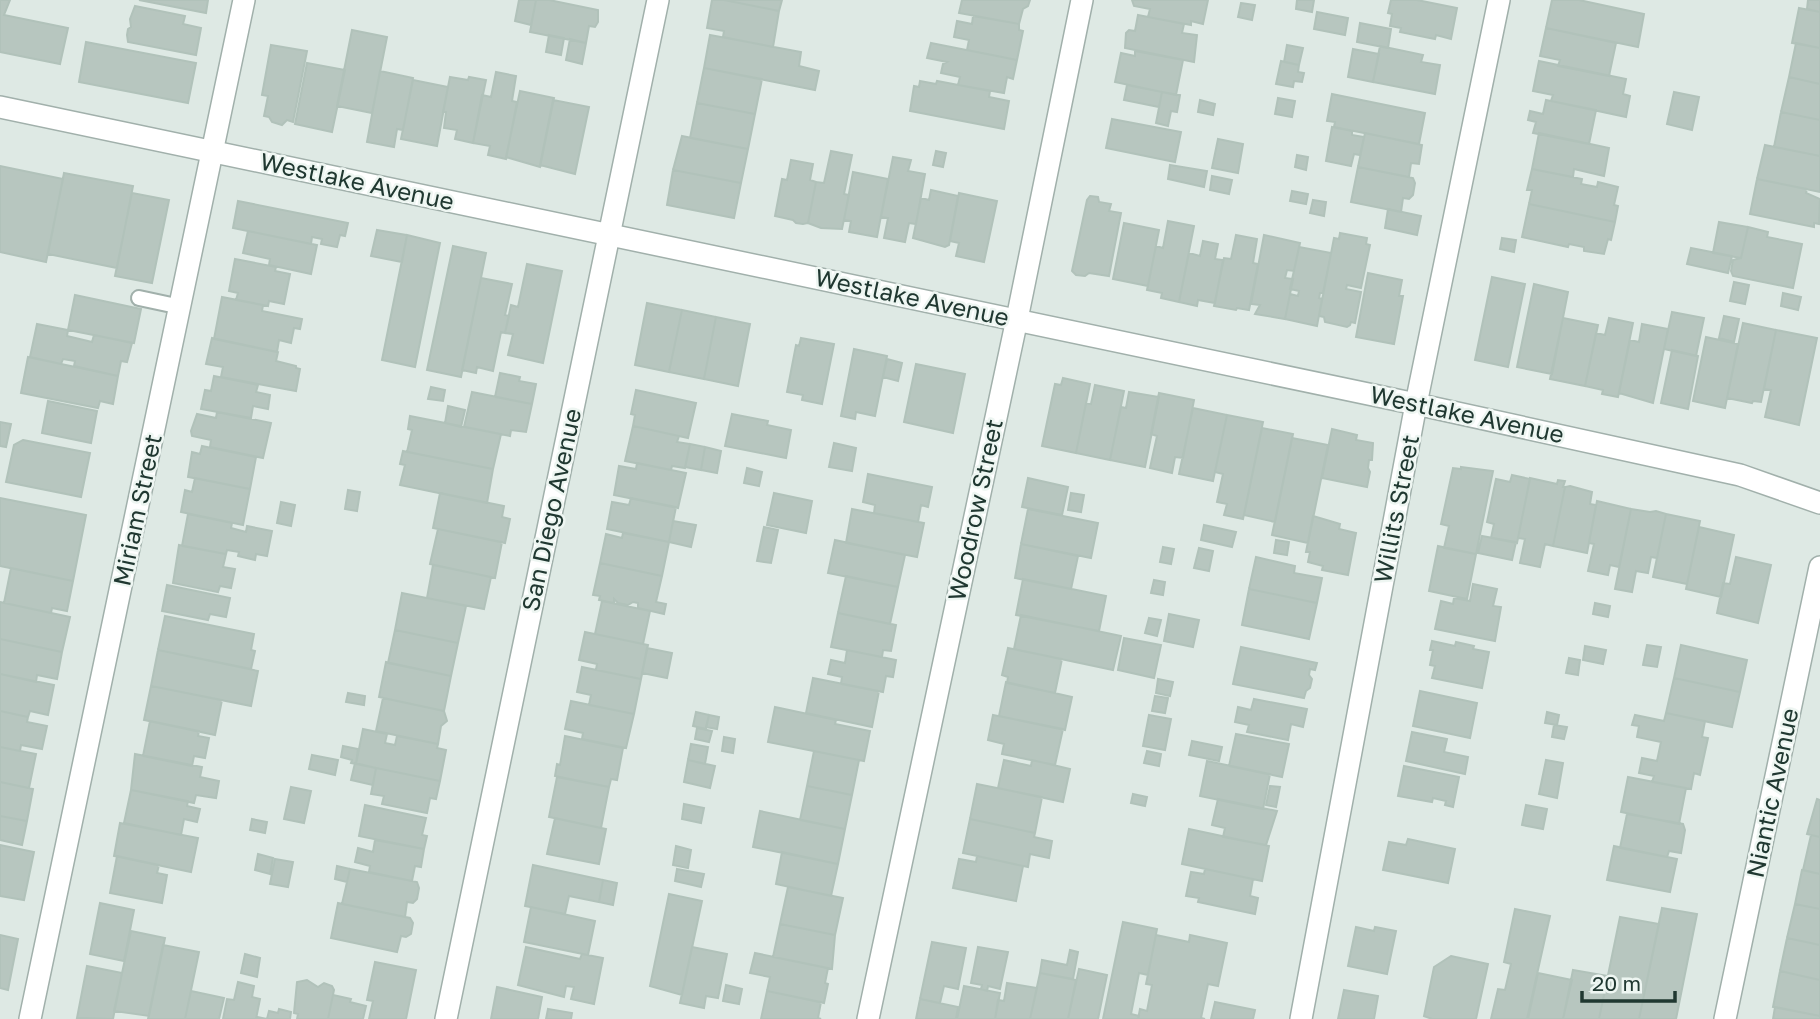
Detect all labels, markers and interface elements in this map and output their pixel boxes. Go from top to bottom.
street label: Westlake Avenue [258,146,457,215]
street label: Westlake Avenue [813,262,1012,331]
street label: Westlake Avenue [1368,379,1567,448]
street label: San Diego Avenue [515,406,586,614]
street label: Woodrow Street [941,416,1008,603]
street label: Miriam Street [106,431,167,588]
street label: Willits Street [1367,432,1424,585]
street label: Niantic Avenue [1739,705,1804,880]
scale bar [1582,960,1675,1004]
text: 20 m [1592,970,1641,996]

